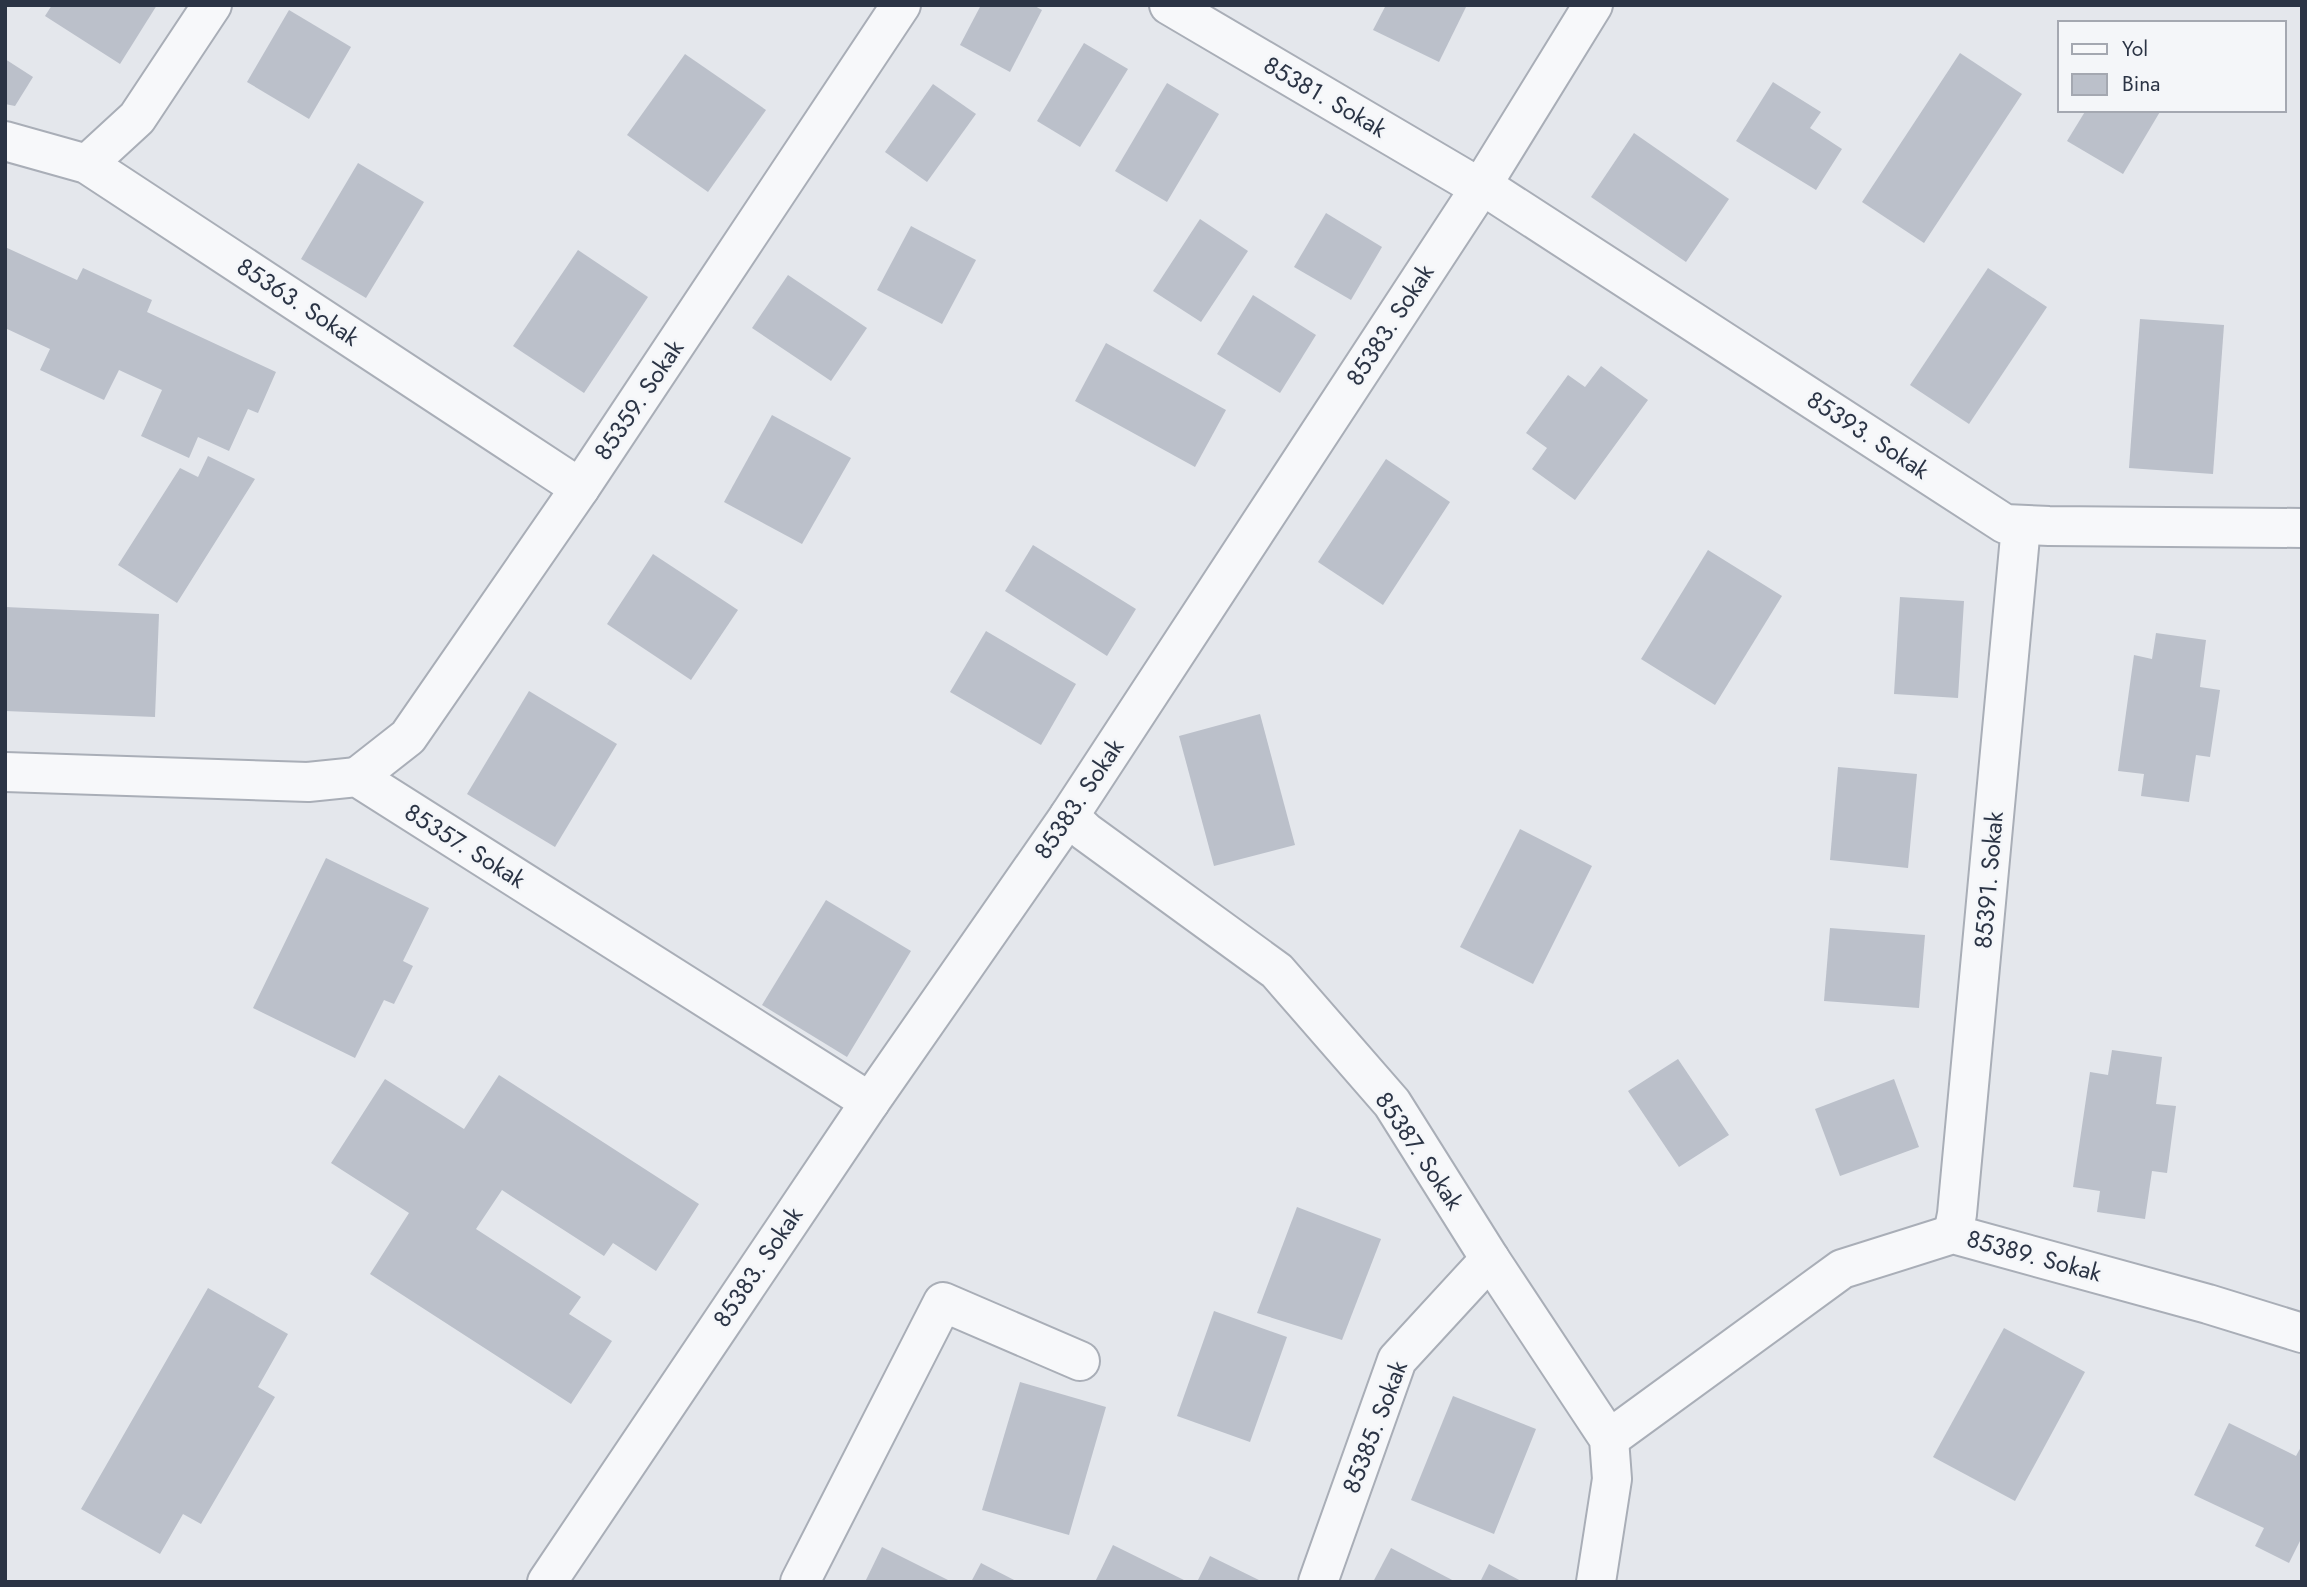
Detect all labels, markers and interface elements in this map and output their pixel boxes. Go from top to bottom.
legend [2058,21,2286,112]
text: Yol [2122,34,2148,64]
street label: 85381. Sokak [1257,47,1394,146]
text: Bina [2122,69,2160,99]
street label: 85363. Sokak [230,249,367,355]
street label: 85383. Sokak [1337,257,1442,393]
street label: 85359. Sokak [585,332,692,467]
street label: 85393. Sokak [1800,382,1937,488]
street label: 85383. Sokak [1025,731,1132,866]
street label: 85357. Sokak [398,794,533,897]
street label: 85391. Sokak [1965,809,2012,950]
street label: 85387. Sokak [1367,1085,1472,1217]
street label: 85383. Sokak [704,1199,811,1334]
street label: 85389. Sokak [1963,1221,2106,1290]
street label: 85385. Sokak [1333,1355,1416,1498]

